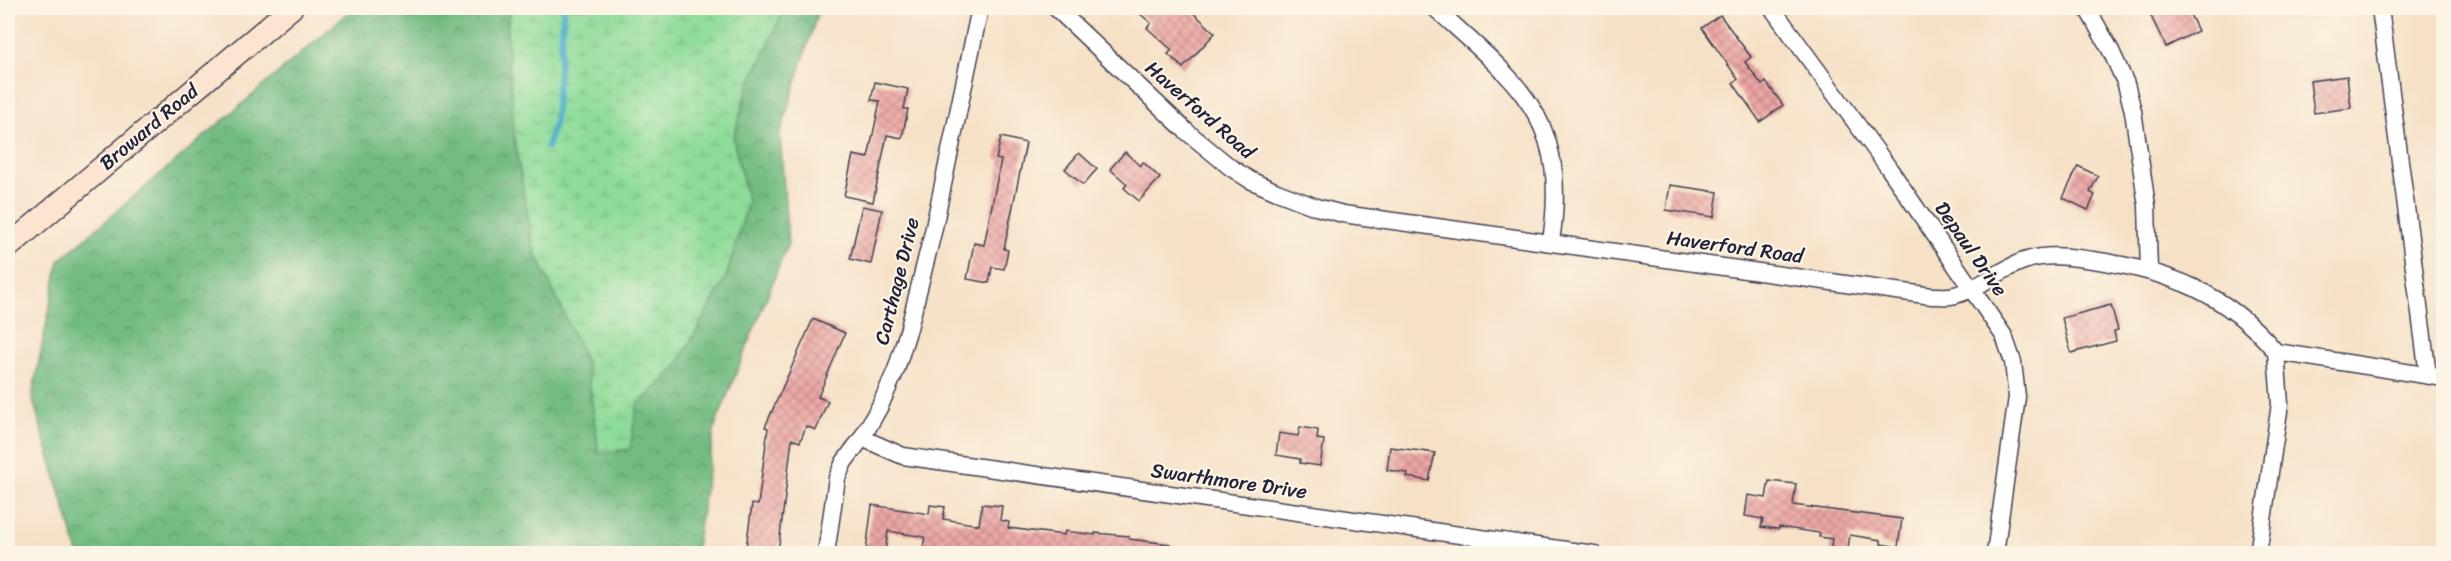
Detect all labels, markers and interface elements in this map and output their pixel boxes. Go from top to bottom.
street label: Haverford Road [1137,52,1264,169]
street label: Broward Road [91,74,208,179]
street label: Depaul Drive [1925,194,2017,304]
street label: Carthage Drive [864,214,930,348]
street label: Haverford Road [1665,220,1807,274]
street label: Swarthmore Drive [1149,453,1309,509]

